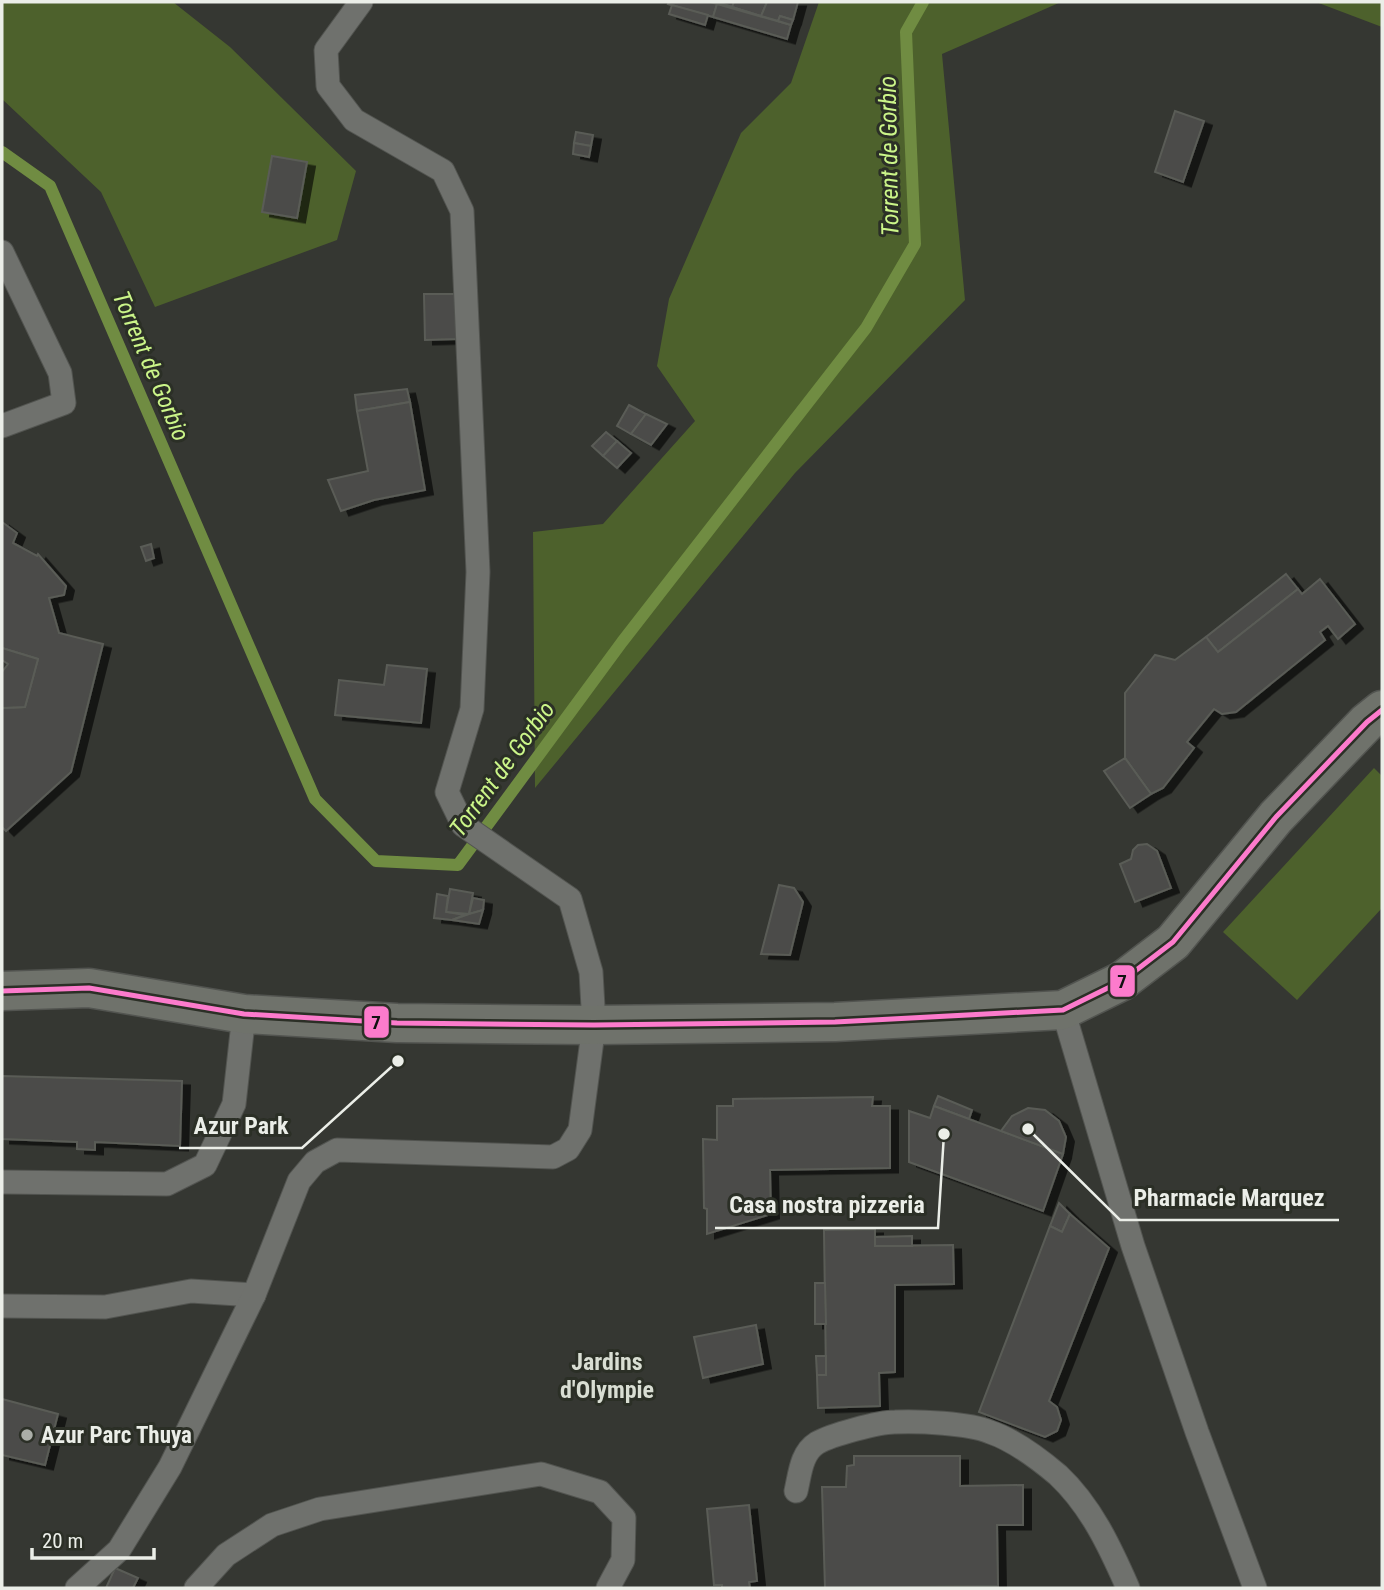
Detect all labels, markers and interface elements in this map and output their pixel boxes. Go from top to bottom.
water label: Torrent de Gorbio [874,76,904,236]
water label: Torrent de Gorbio [107,287,195,445]
water label: Torrent de Gorbio [444,696,560,842]
line badge: 7 [1109,964,1136,998]
text: 7 [1117,970,1127,993]
line badge: 7 [363,1005,390,1039]
text: 7 [371,1011,381,1034]
callout: Azur Park [179,1103,302,1148]
text: Azur Park [194,1112,289,1140]
callout: Pharmacie Marquez [1120,1175,1339,1220]
callout: Casa nostra pizzeria [715,1183,938,1228]
text: Pharmacie Marquez [1133,1184,1325,1212]
text: Casa nostra pizzeria [729,1191,925,1219]
district label: Jardins d'Olympie [560,1348,654,1404]
place label: Azur Parc Thuya [41,1422,192,1449]
marker: Azur Parc Thuya [19,1427,35,1443]
scale bar [32,1516,154,1560]
text: 20 m [42,1529,83,1553]

